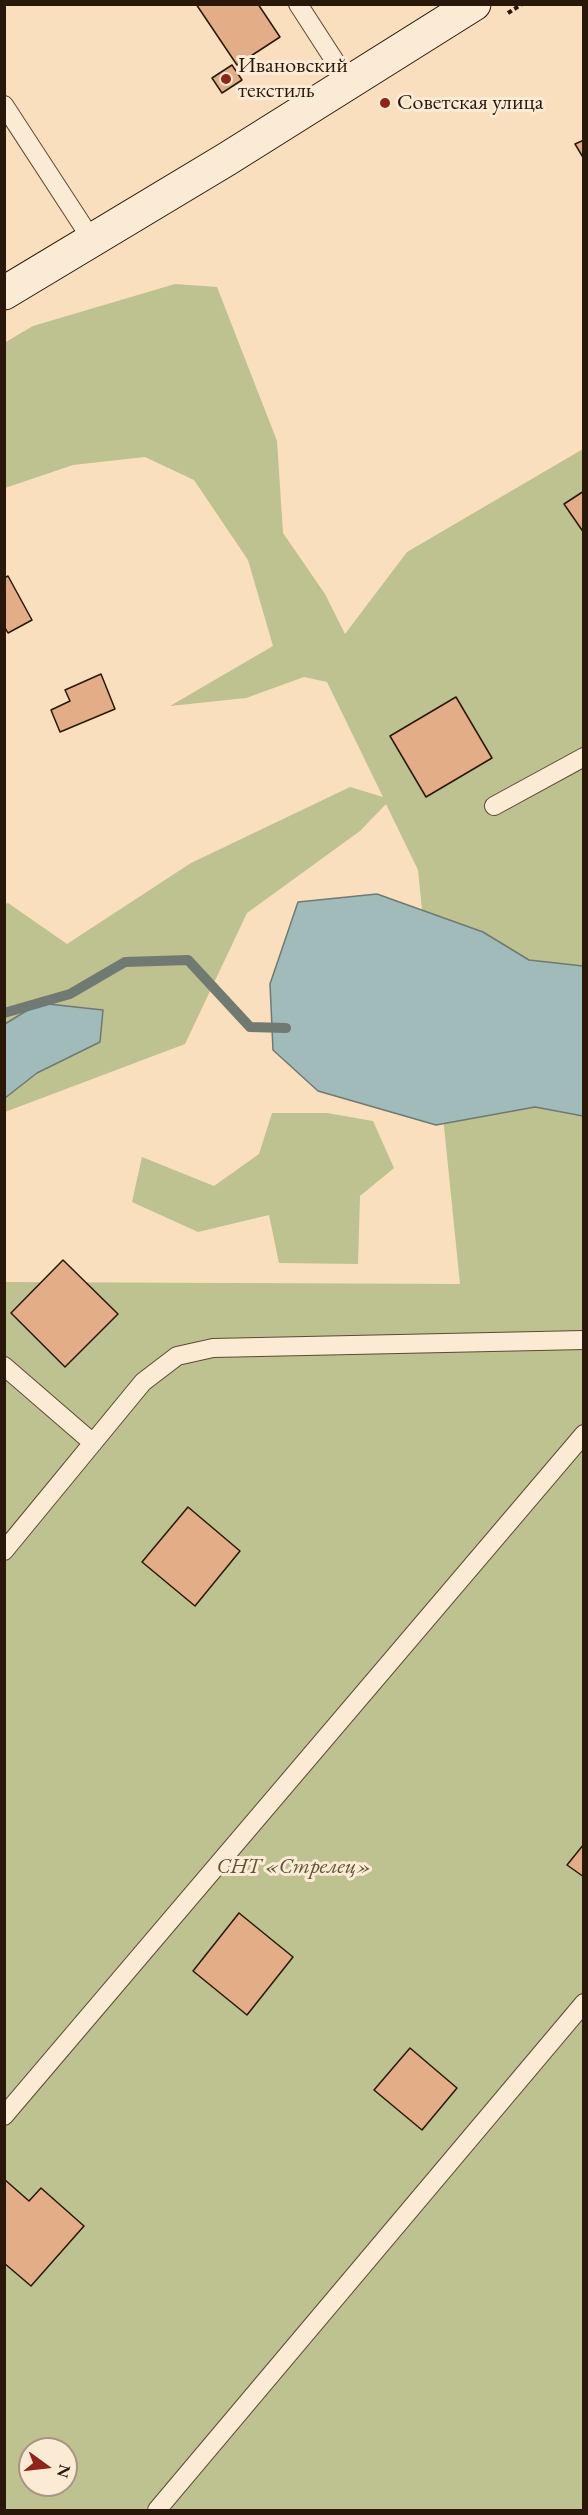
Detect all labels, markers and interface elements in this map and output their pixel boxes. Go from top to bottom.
place label: Ивановский текстиль [238,53,348,104]
marker: Ивановский текстиль [219,72,233,86]
place label: Советская улица [397,90,544,116]
marker: Советская улица [378,96,392,110]
park label: СНТ «Стрелец» [217,1854,371,1880]
north arrow [18,2437,78,2497]
text: N [52,2462,76,2480]

